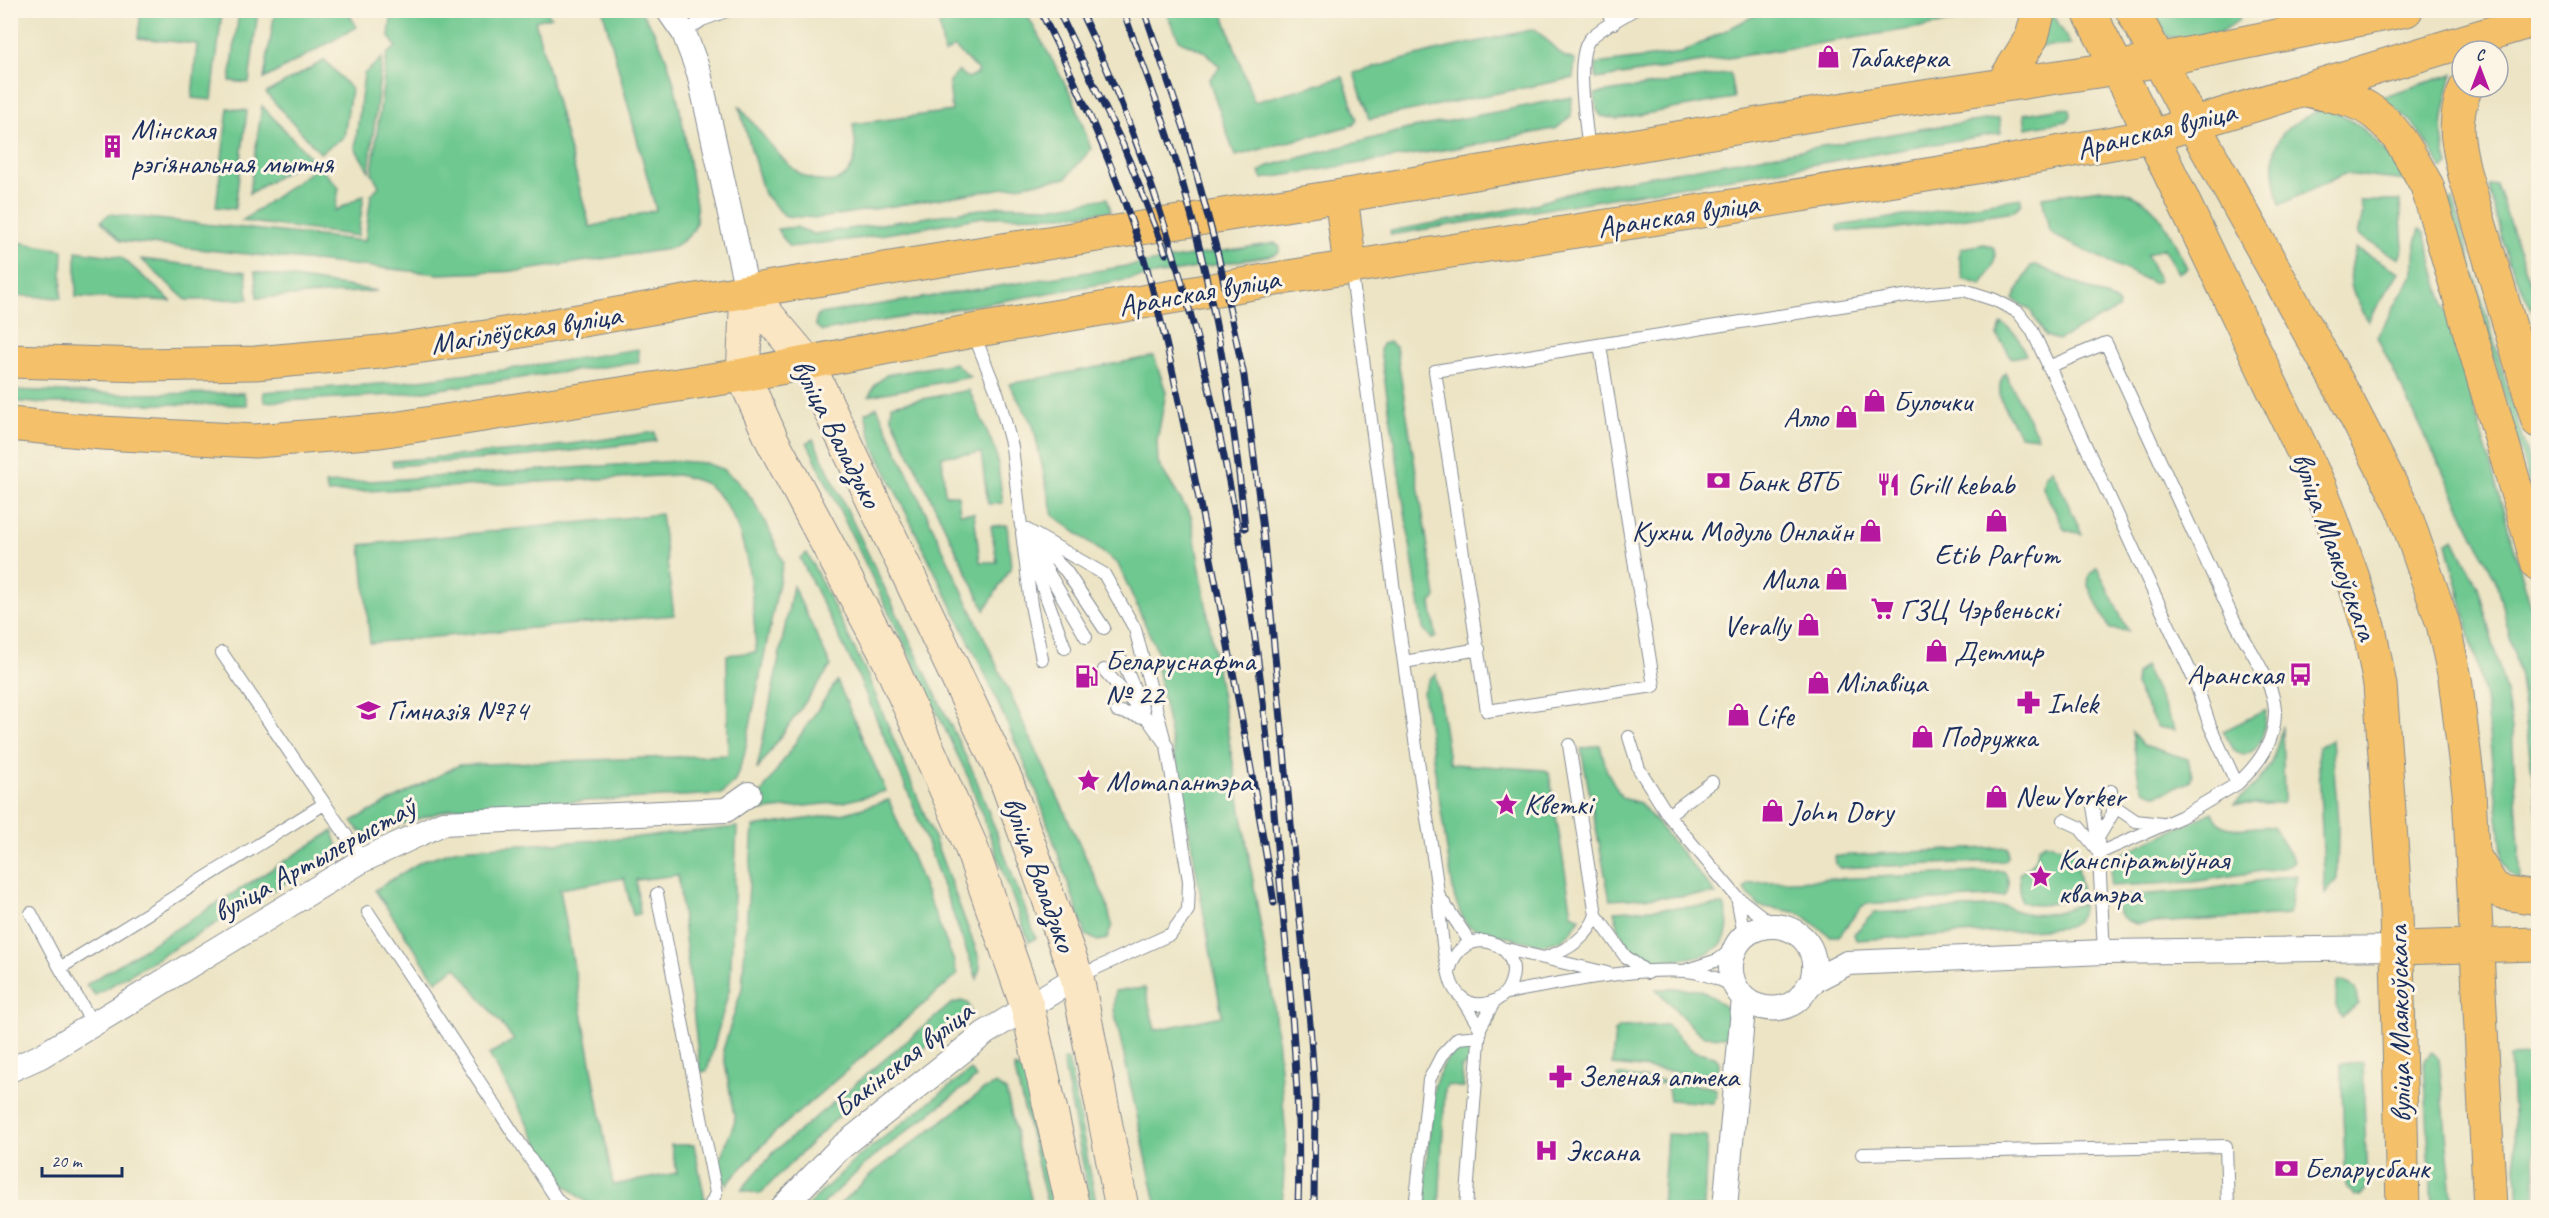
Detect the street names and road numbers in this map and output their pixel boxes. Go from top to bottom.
street label: Аранская вуліца [2072,91,2241,168]
street label: Аранская вуліца [1595,183,1763,246]
street label: Аранская вуліца [1116,259,1284,325]
street label: Магілёўская вуліца [428,295,626,363]
street label: вуліца Валадзько [783,352,891,515]
street label: вуліца Маякоўскага [2283,447,2387,647]
street label: вуліца Артылерыстаў [206,787,424,930]
street label: вуліца Валадзько [994,791,1086,958]
street label: вуліца Маякоўскага [2378,923,2420,1123]
street label: Бакінская вуліца [825,991,982,1126]

